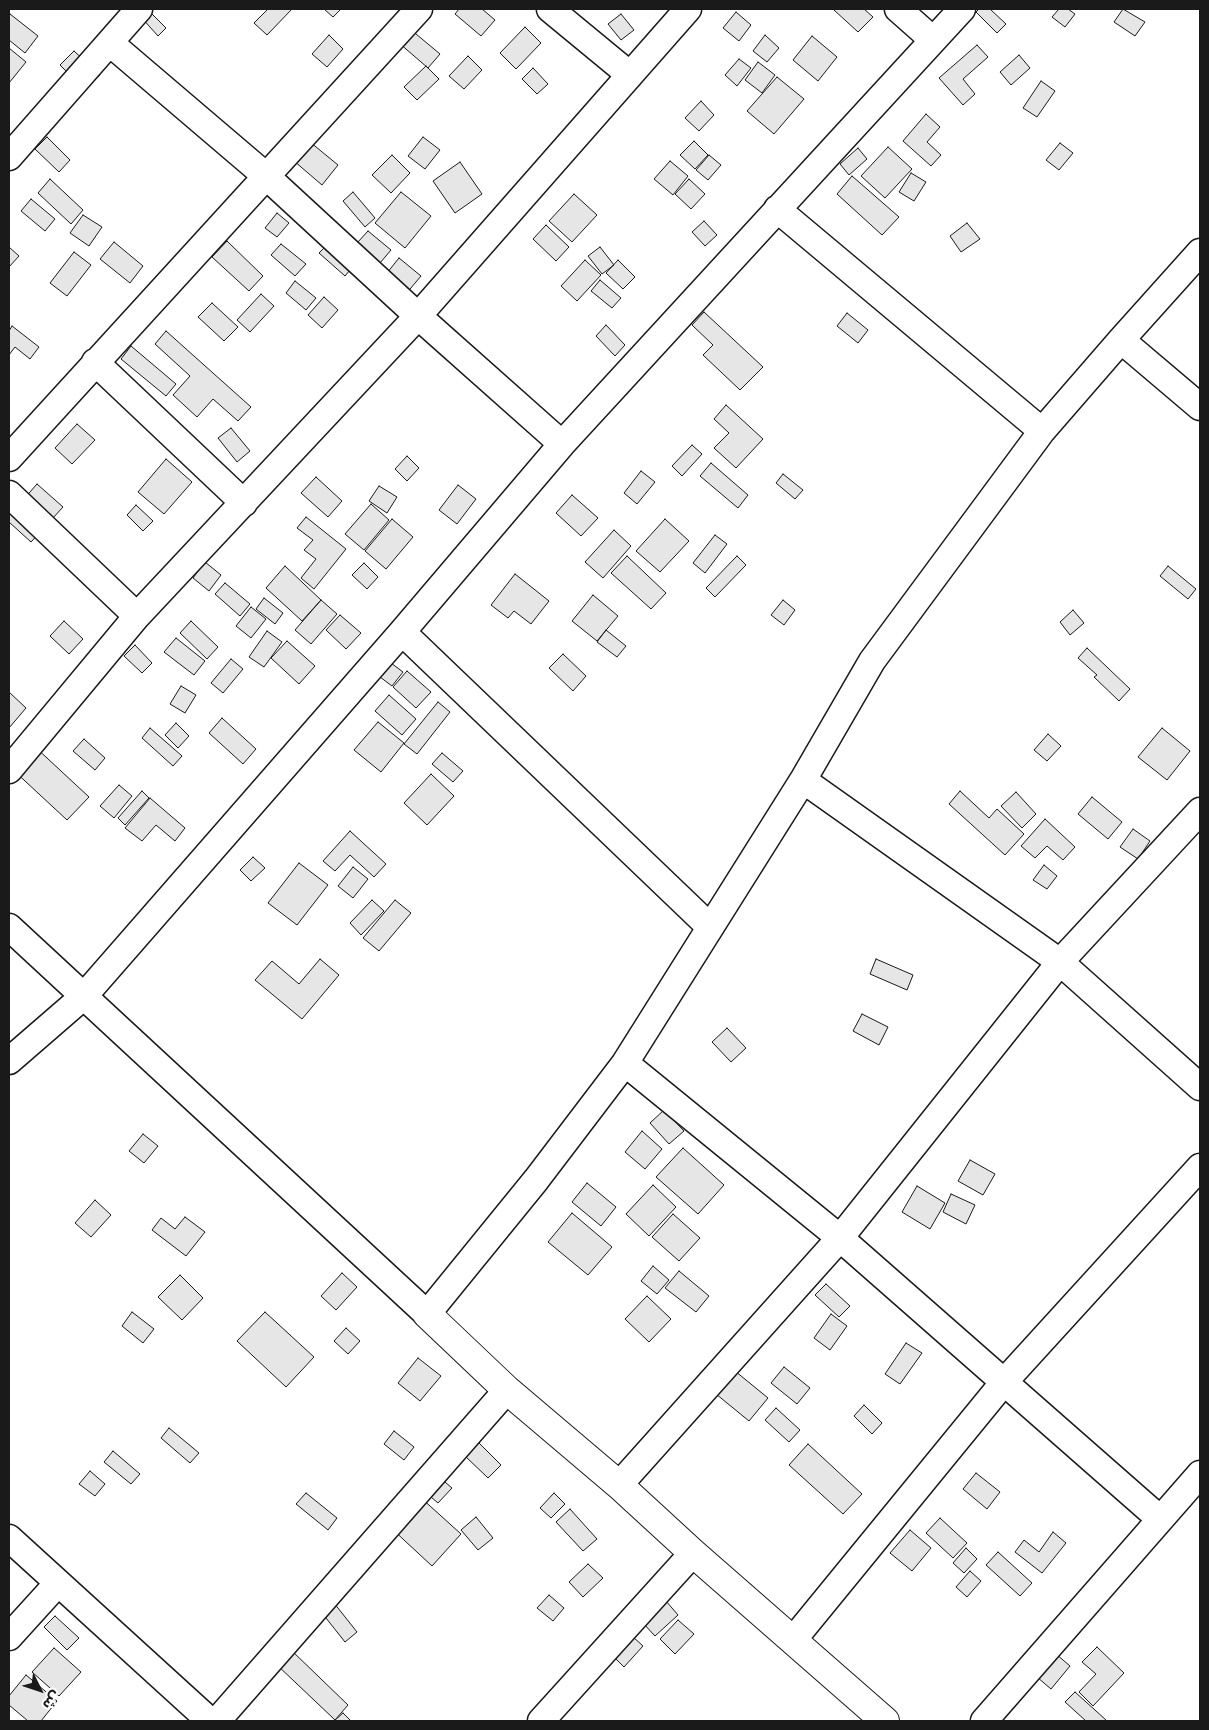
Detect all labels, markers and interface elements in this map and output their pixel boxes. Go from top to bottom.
north arrow [15,1665,65,1715]
text: ش [37,1686,66,1714]

